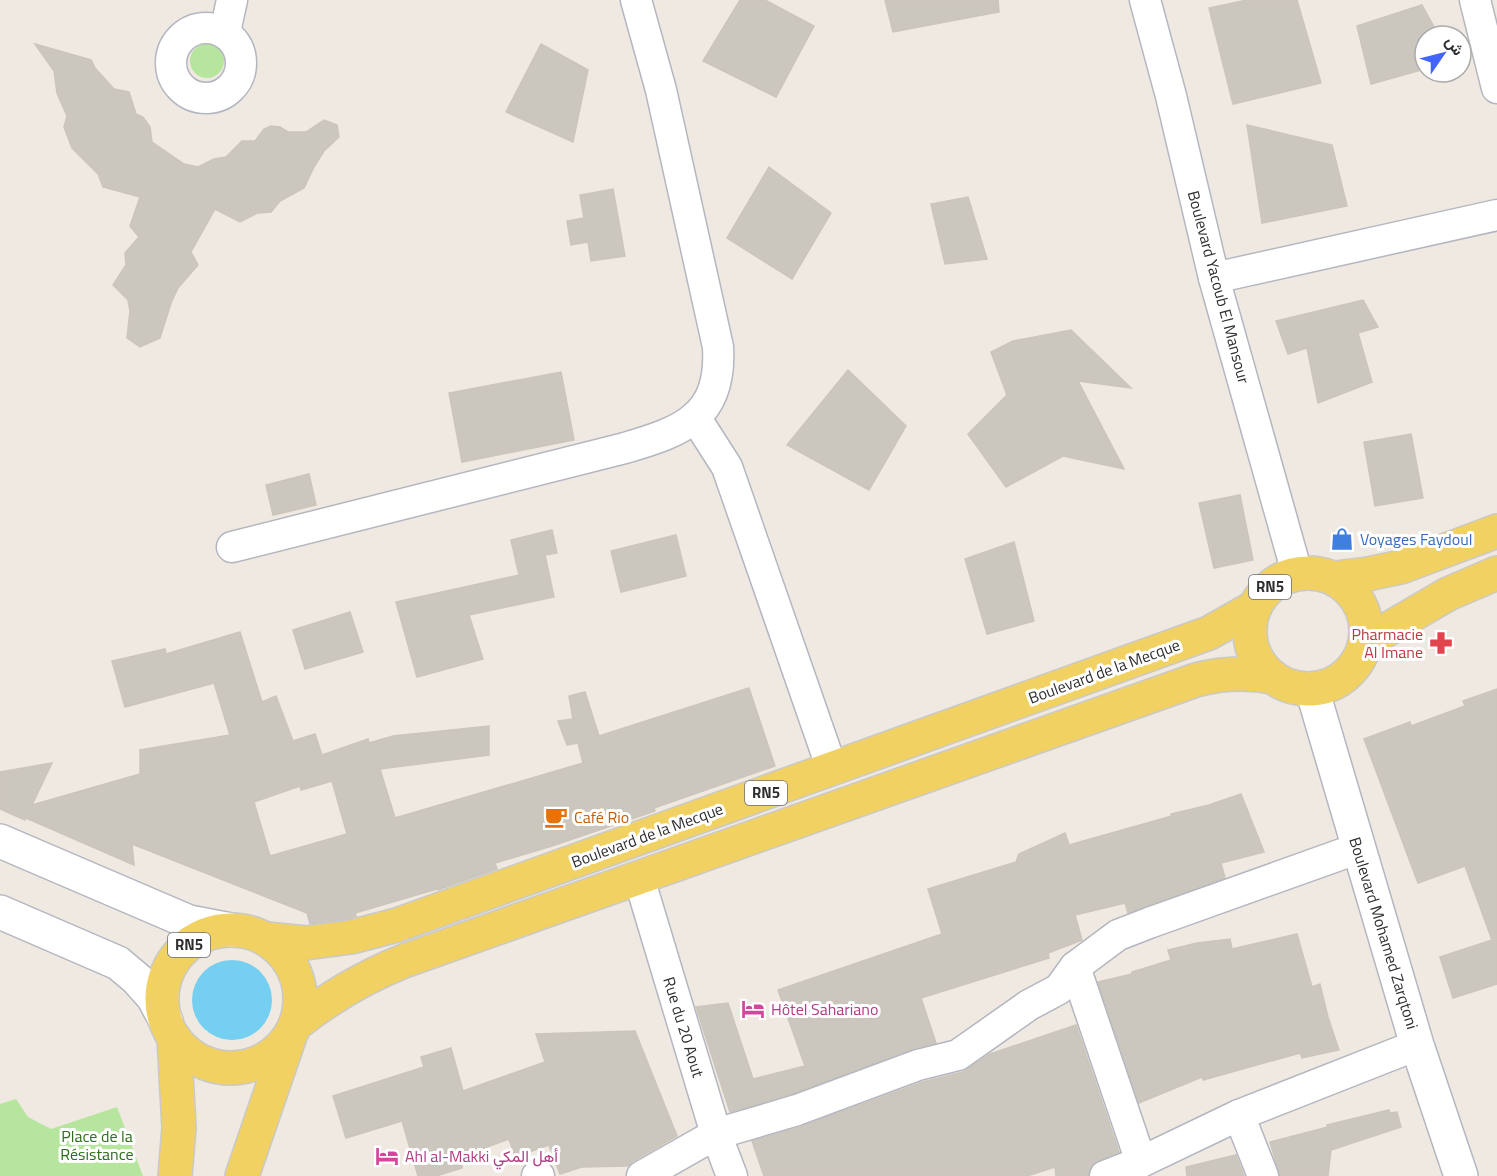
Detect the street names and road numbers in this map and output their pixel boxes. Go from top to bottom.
street label: Boulevard Yacoub El Mansour [1182,188,1256,387]
road number: RN5 [1249,575,1291,599]
street label: Boulevard de la Mecque [1025,632,1183,710]
road number: RN5 [745,781,787,805]
street label: Boulevard de la Mecque [568,796,726,874]
street label: Boulevard Mohamed Zarqtoni [1343,834,1425,1032]
road number: RN5 [168,933,210,957]
street label: Rue du 20 Aout [657,974,711,1081]

